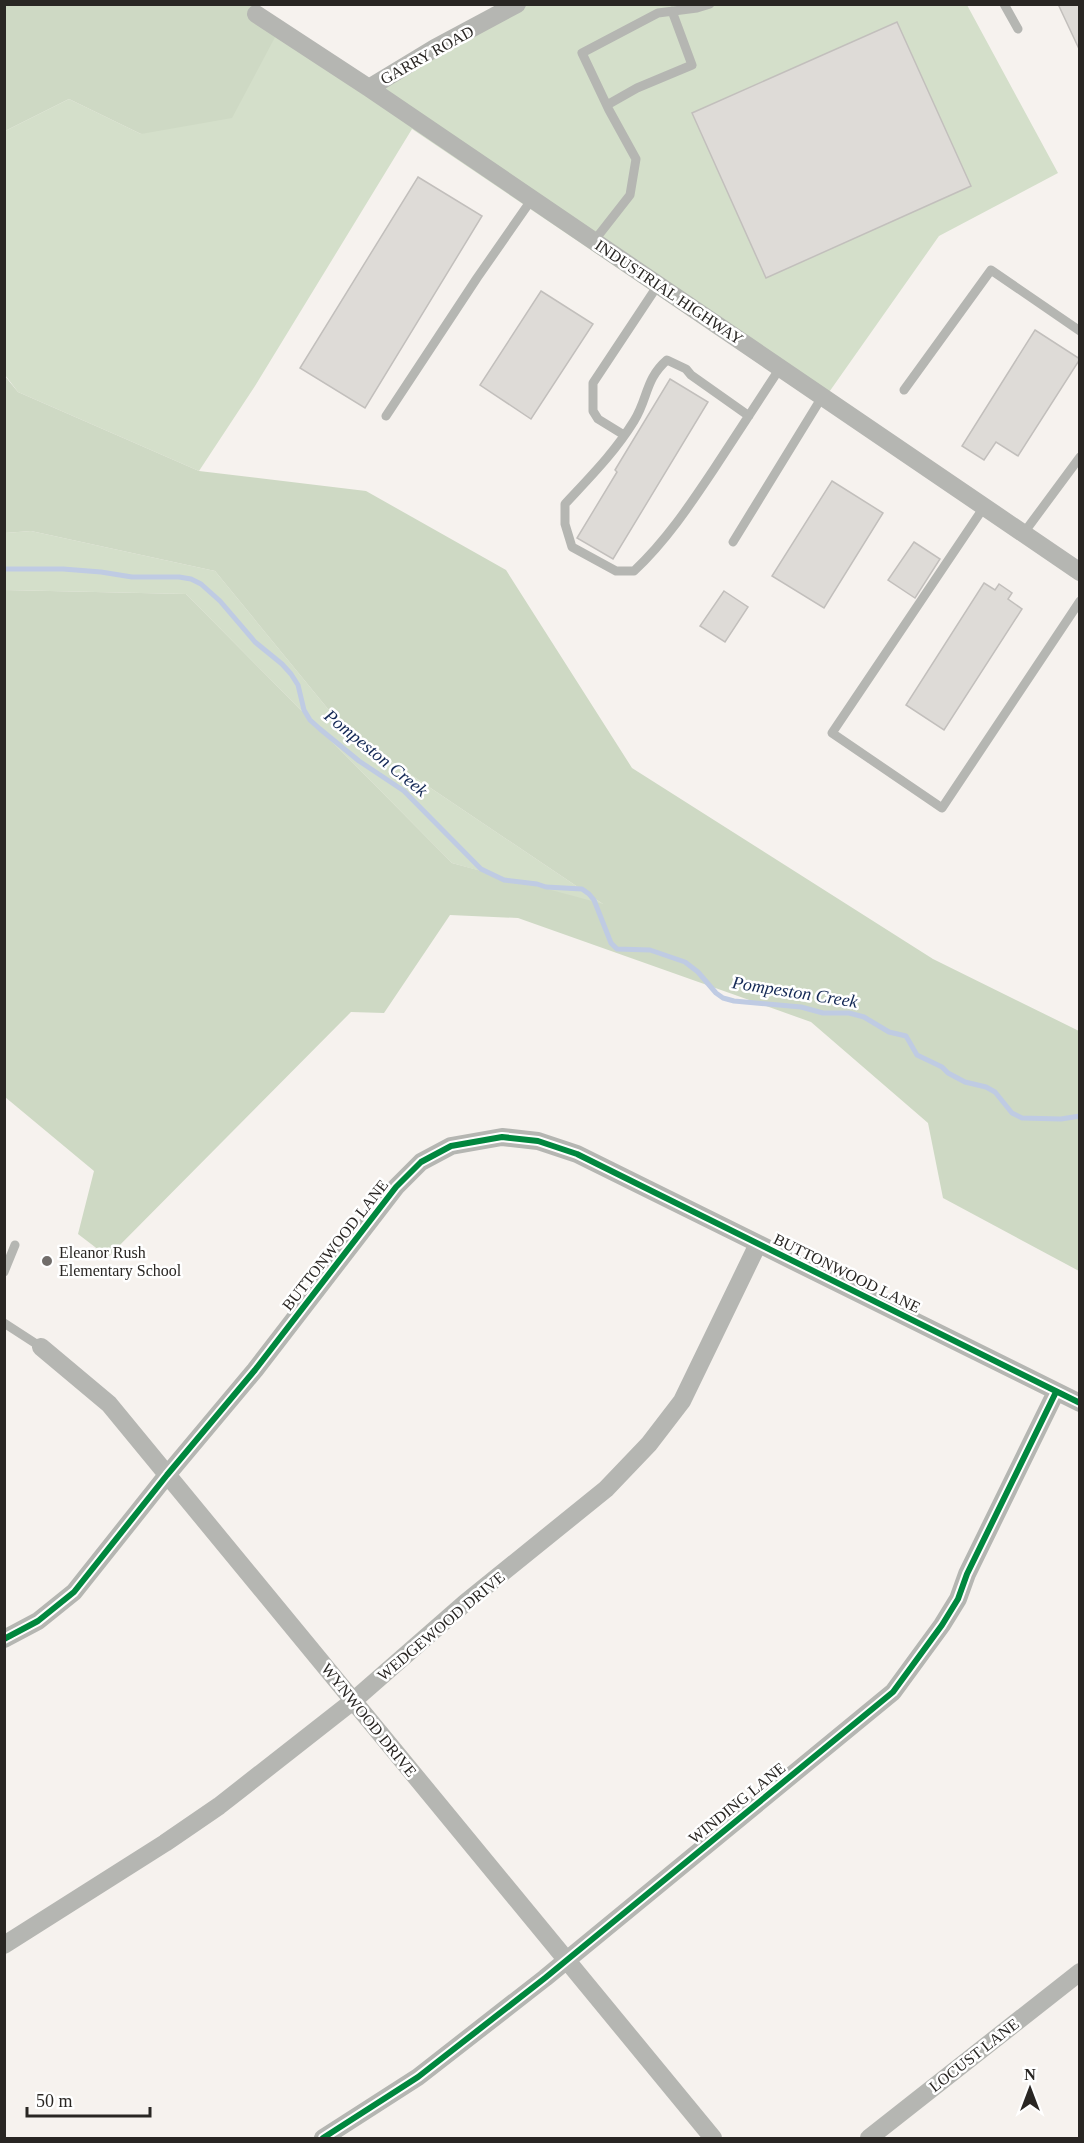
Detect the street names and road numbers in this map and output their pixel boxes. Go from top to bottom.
street label: GARRY ROAD [377,22,477,88]
street label: INDUSTRIAL HIGHWAY [592,236,746,348]
street label: BUTTONWOOD LANE [279,1176,391,1314]
street label: BUTTONWOOD LANE [771,1230,923,1316]
street label: WEDGEWOOD DRIVE [374,1568,508,1684]
street label: WYNWOOD DRIVE [318,1660,420,1780]
street label: WINDING LANE [686,1759,788,1847]
street label: LOCUST LANE [926,2015,1022,2095]

